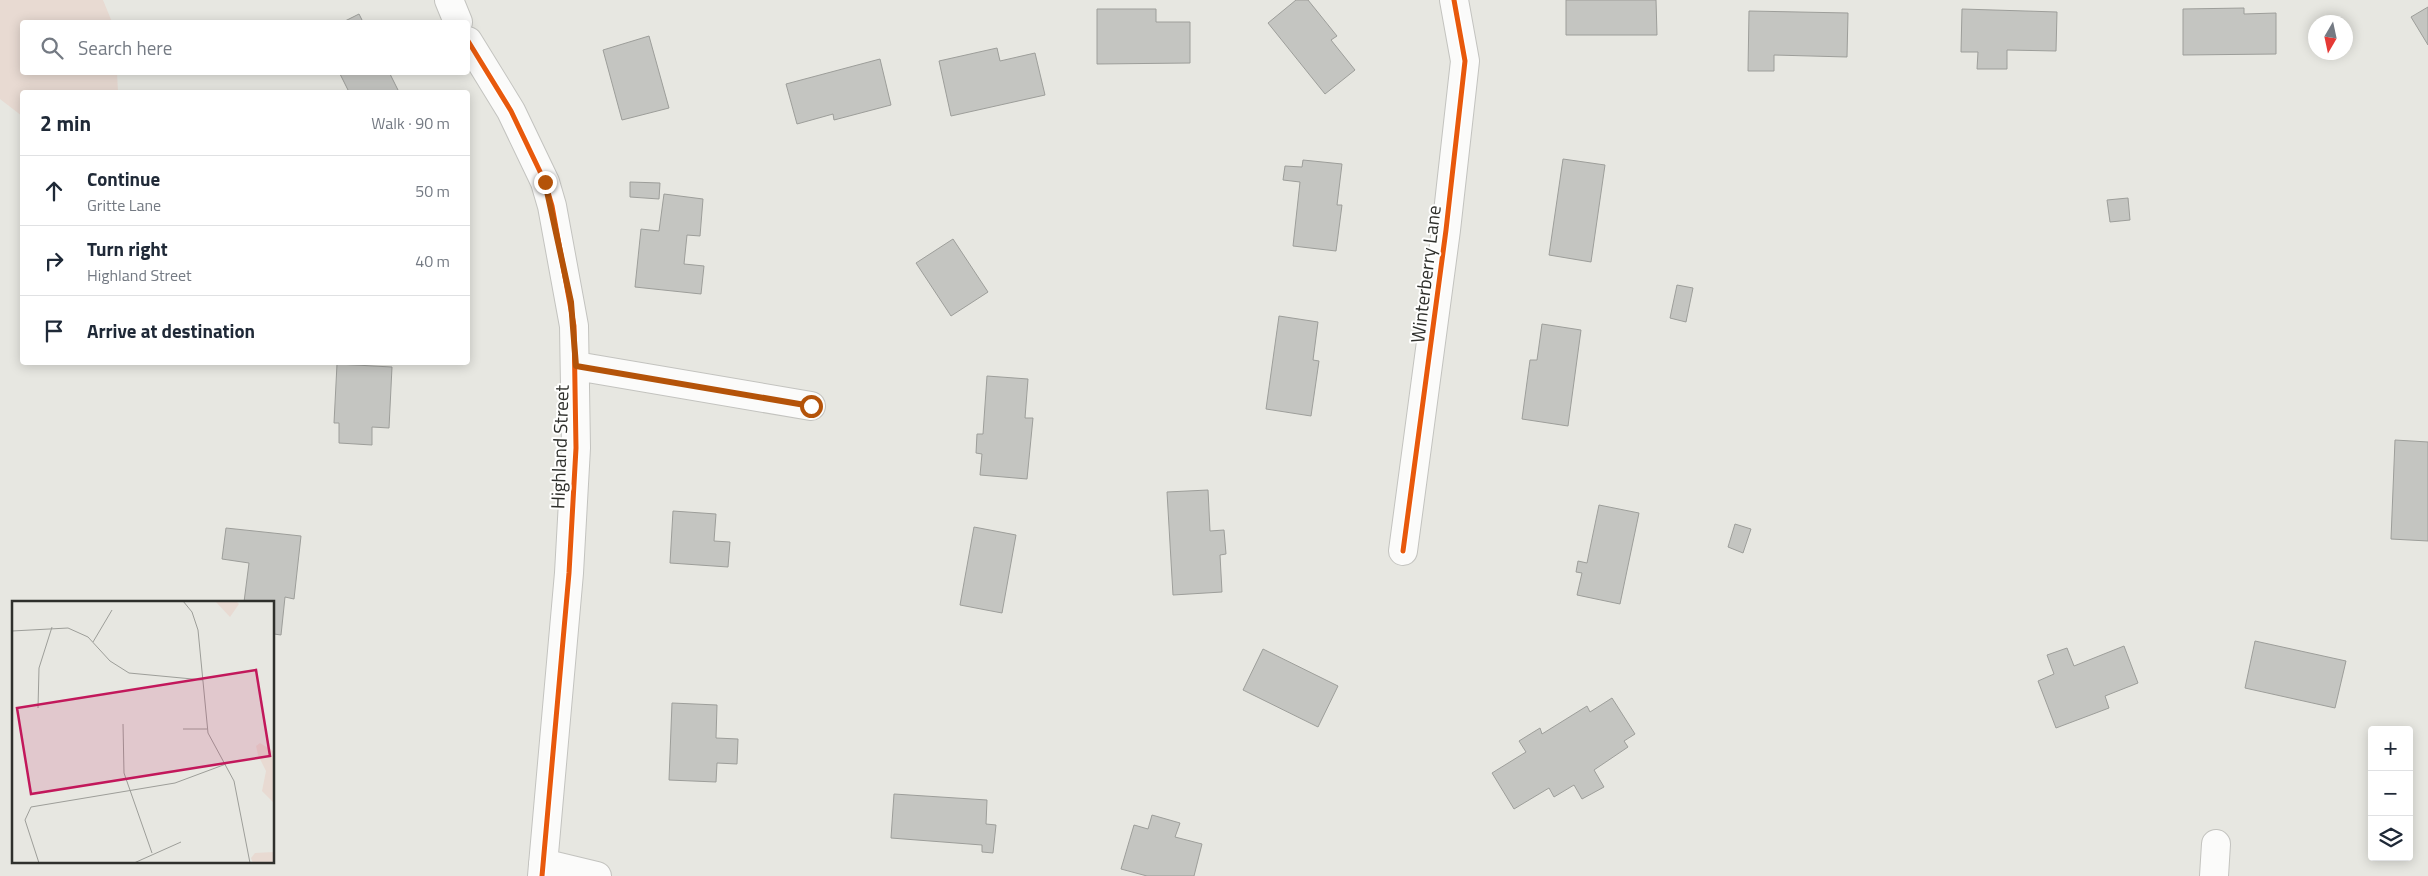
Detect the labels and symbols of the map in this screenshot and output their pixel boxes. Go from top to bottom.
north arrow [2308,15,2353,60]
route end [534,171,557,194]
street label: Winterberry Lane [1402,203,1448,345]
street label: Highland Street [542,384,576,510]
route start [800,395,823,418]
inset map [12,601,275,864]

